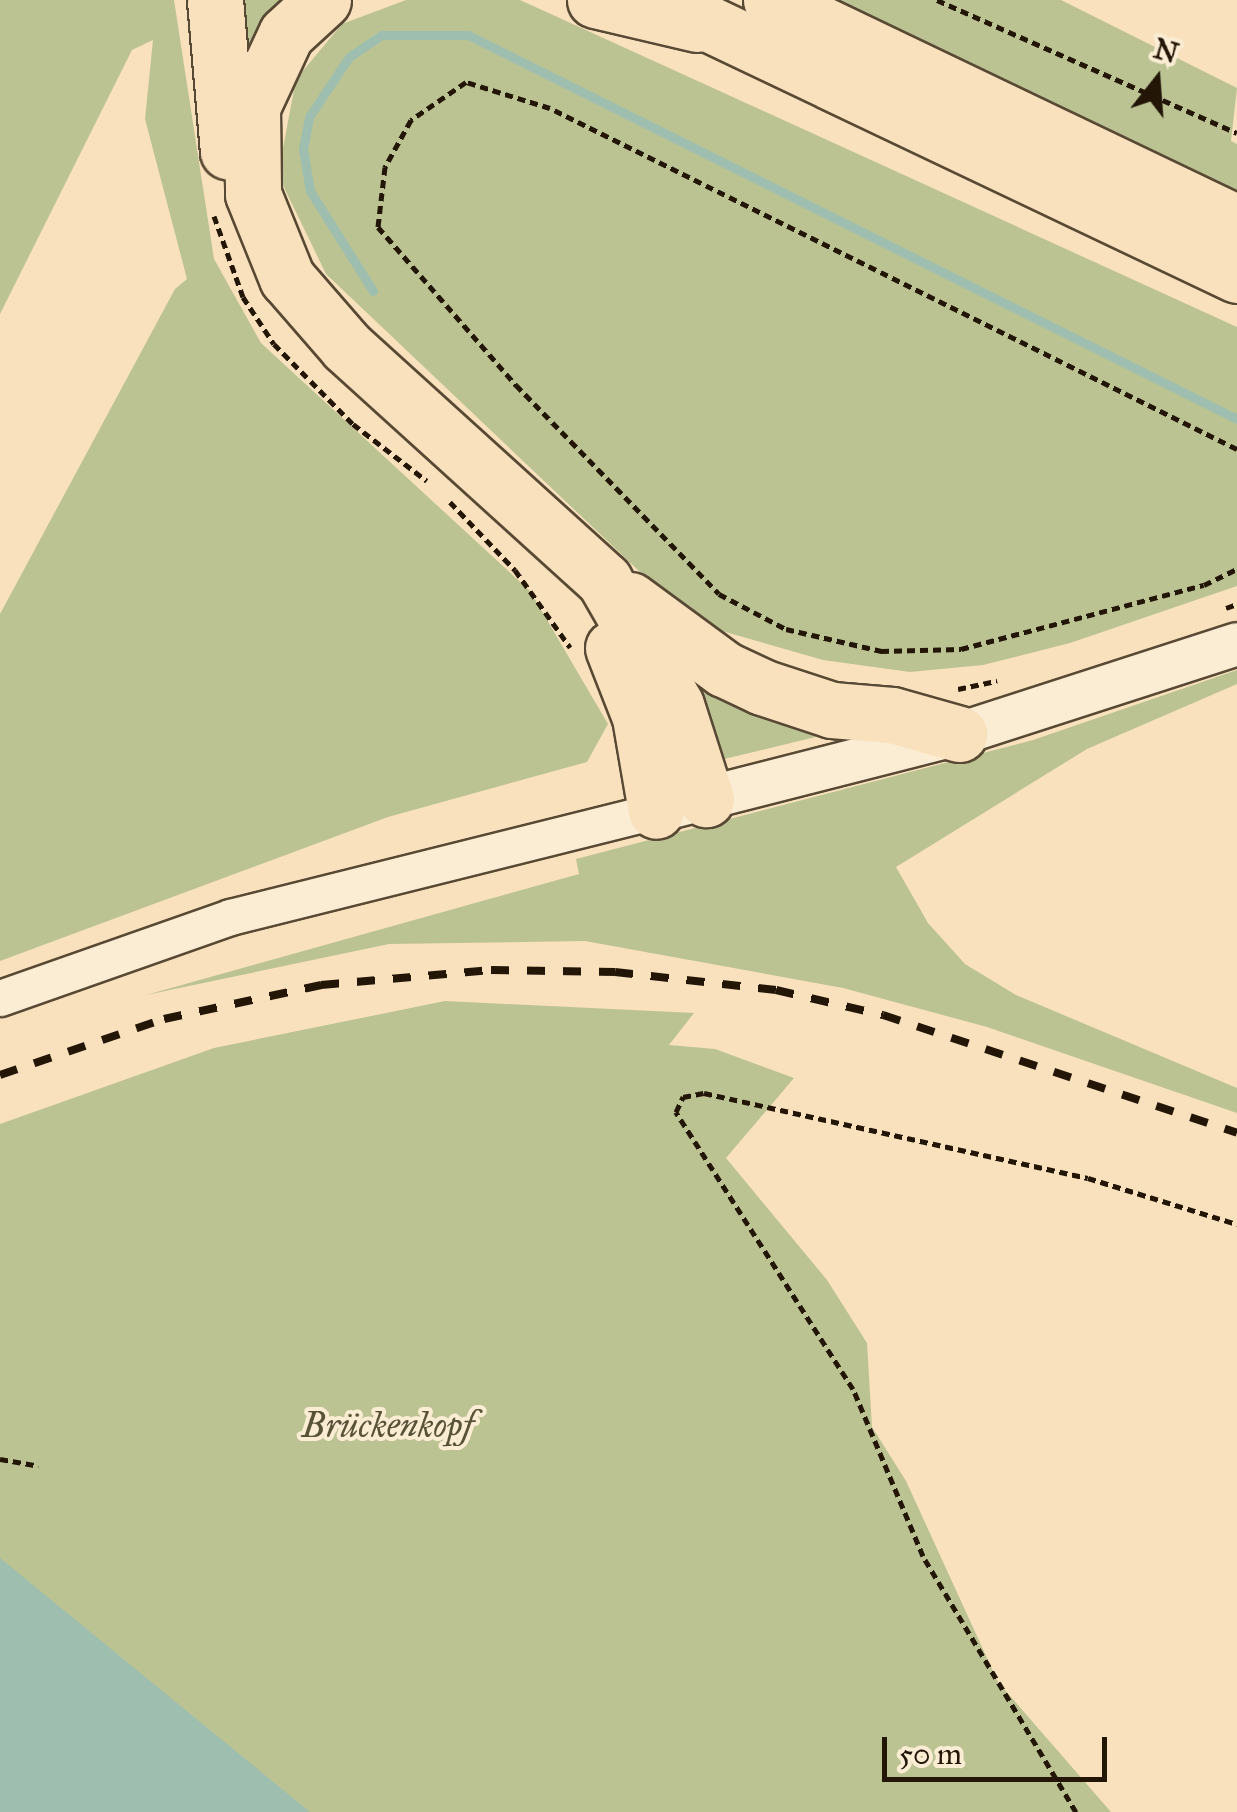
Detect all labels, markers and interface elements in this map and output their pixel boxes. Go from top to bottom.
north arrow [1107,30,1207,130]
text: N [1149,31,1182,71]
park label: Brückenkopf [302,1405,474,1447]
scale bar [887,1717,1112,1779]
text: 50 m [899,1736,962,1772]

